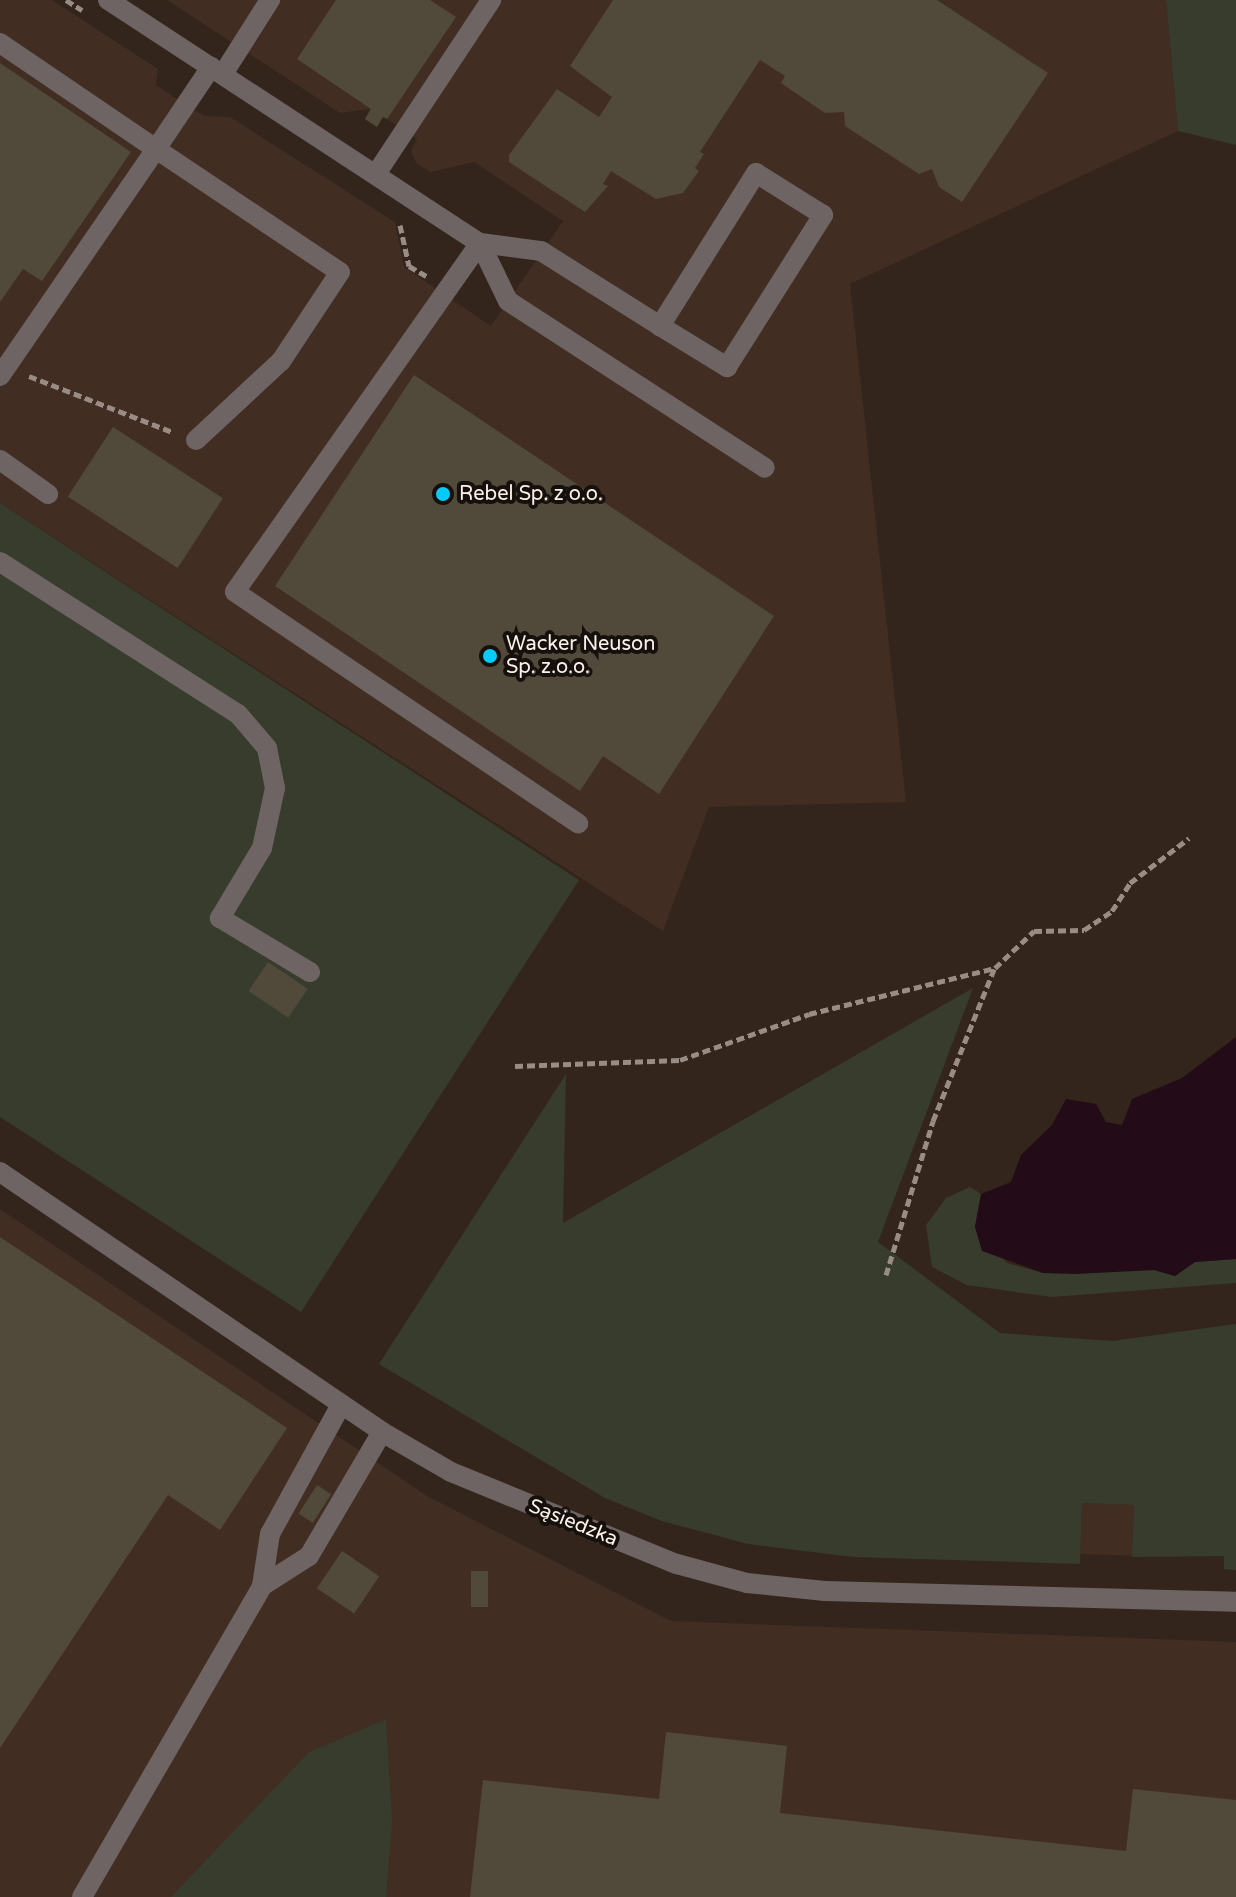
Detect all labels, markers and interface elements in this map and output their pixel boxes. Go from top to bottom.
place label: Rebel Sp. z o.o. [459,482,603,506]
marker: Rebel Sp. z o.o. [434,485,452,503]
place label: Wacker Neuson Sp. z.o.o. [506,632,655,679]
marker: Wacker Neuson Sp. z.o.o. [481,647,499,665]
street label: Sąsiedzka [525,1494,621,1552]

